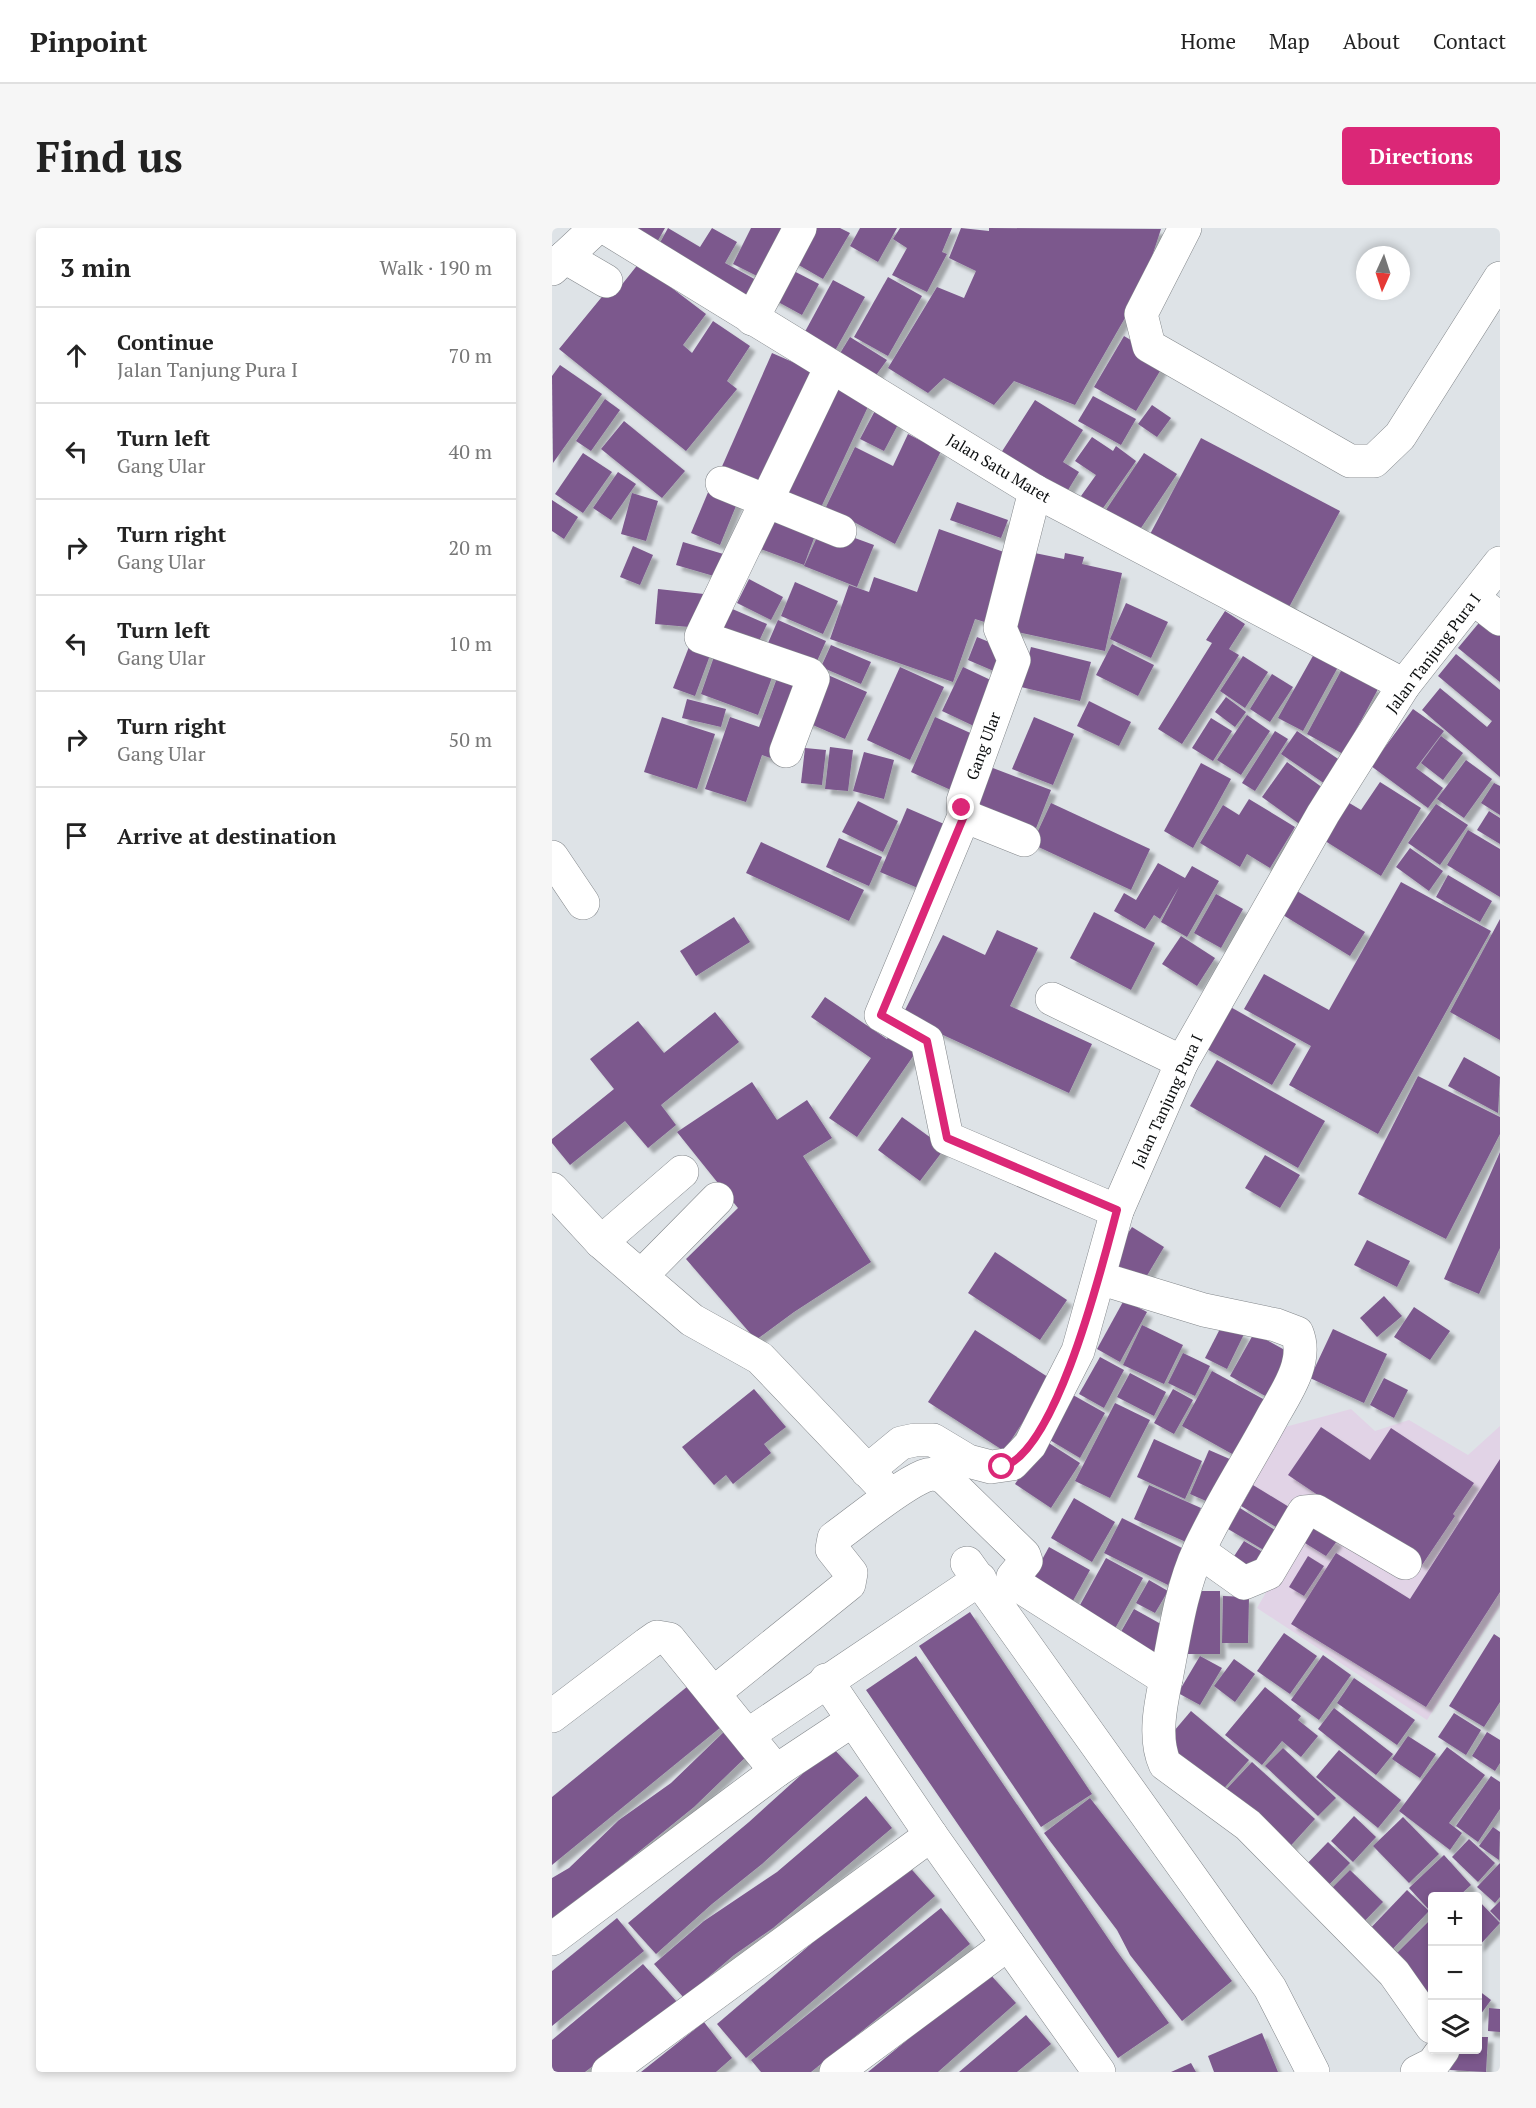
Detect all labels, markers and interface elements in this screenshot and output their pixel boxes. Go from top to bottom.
text: Pinpoint [30,23,147,60]
text: Home [1180,27,1236,55]
text: Map [1269,27,1310,55]
text: About [1343,27,1400,55]
text: Contact [1433,27,1506,55]
button: Directions [1342,127,1500,185]
text: Find us [36,128,183,184]
north arrow [1356,246,1410,300]
text: 3 min [60,250,131,284]
text: Walk · 190 m [380,254,492,281]
text: Continue [117,327,214,356]
icon: ahead [60,339,93,372]
text: 70 m [449,342,492,369]
text: Jalan Tanjung Pura I [117,356,298,383]
text: Turn left [117,423,210,452]
street label: Jalan Satu Maret [943,428,1055,508]
icon: left [60,435,93,468]
text: 40 m [449,438,492,465]
text: Gang Ular [117,452,205,479]
text: Turn right [117,519,226,548]
icon: right [60,531,93,564]
text: 20 m [449,534,492,561]
text: Gang Ular [117,548,205,575]
street label: Jalan Tanjung Pura I [1381,589,1485,717]
text: Turn left [117,615,210,644]
icon: left [60,627,93,660]
text: 10 m [449,630,492,657]
text: Gang Ular [117,644,205,671]
street label: Gang Ular [961,708,1006,783]
text: Turn right [117,711,226,740]
icon: right [60,723,93,756]
text: 50 m [449,726,492,753]
text: Gang Ular [117,740,205,767]
route end [948,794,974,820]
icon: arrive [60,819,93,852]
text: Arrive at destination [117,821,336,850]
street label: Jalan Tanjung Pura I [1126,1031,1208,1171]
route start [988,1453,1014,1479]
map controls [1428,1892,1482,2054]
button: + [1428,1892,1482,1946]
button: − [1428,1946,1482,2000]
button: layers [1428,2000,1482,2054]

